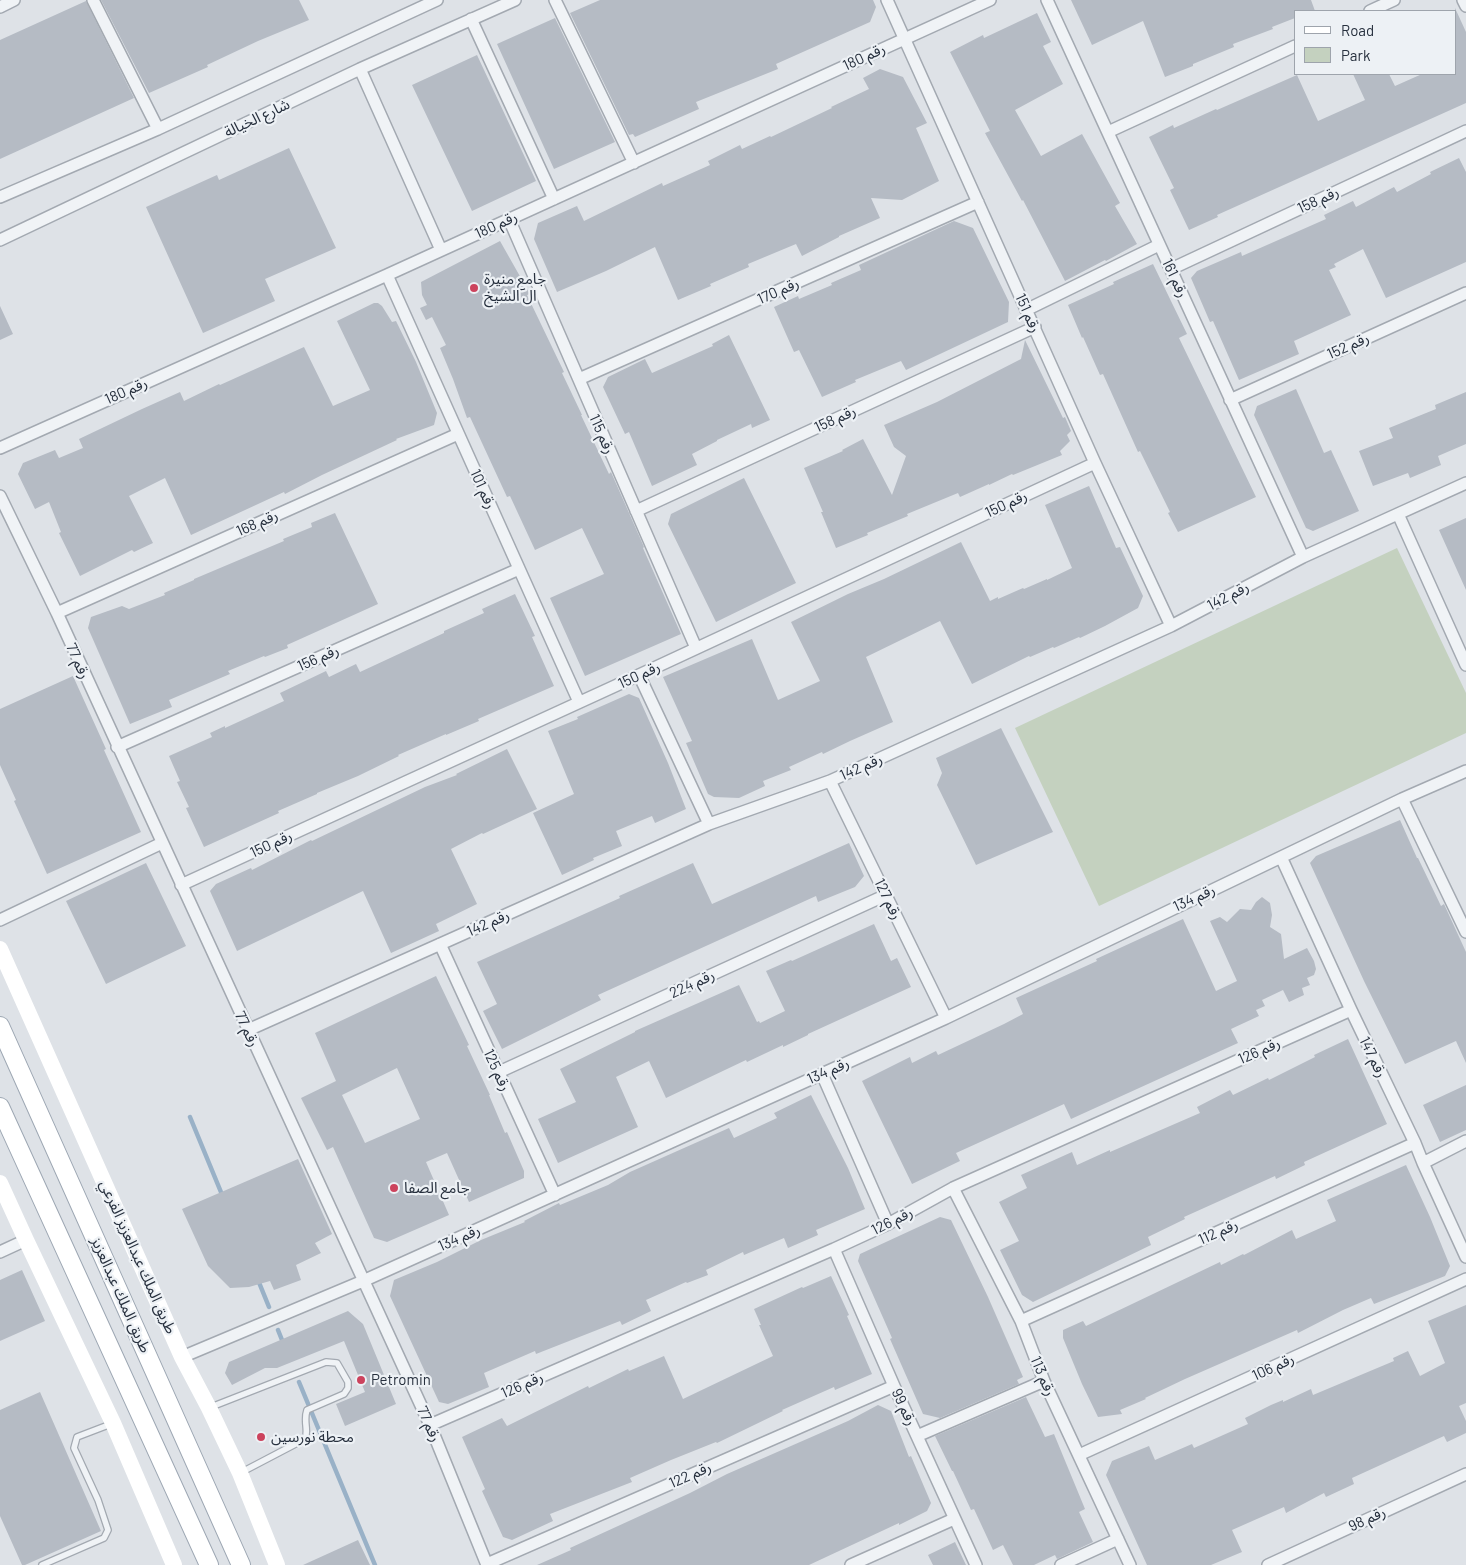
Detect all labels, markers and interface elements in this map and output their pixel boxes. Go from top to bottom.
legend [1294,10,1456,75]
text: Road [1341,21,1374,39]
street label: رقم 180 [840,39,888,75]
text: Park [1341,46,1370,64]
street label: شارع الخيالة [221,95,293,141]
street label: رقم 158 [1294,183,1342,217]
street label: رقم 180 [472,207,520,243]
street label: رقم 161 [1158,256,1192,300]
place label: جامع منيرة ال الشيخ [484,270,546,305]
street label: رقم 170 [754,274,802,308]
marker: جامع منيرة ال الشيخ [468,282,480,294]
street label: رقم 151 [1011,291,1045,335]
street label: رقم 152 [1324,329,1372,363]
street label: رقم 180 [102,374,150,408]
street label: رقم 158 [811,402,859,436]
street label: رقم 115 [585,411,619,457]
street label: رقم 101 [466,466,500,512]
street label: رقم 150 [982,486,1030,522]
street label: رقم 168 [233,506,281,540]
street label: رقم 142 [1204,578,1252,614]
street label: رقم 77 [62,640,94,682]
street label: رقم 156 [294,641,342,675]
street label: رقم 150 [615,657,663,693]
street label: رقم 142 [837,750,885,784]
street label: رقم 150 [247,826,295,862]
street label: رقم 127 [870,875,906,923]
street label: رقم 134 [1170,880,1218,916]
street label: رقم 142 [464,906,512,940]
street label: رقم 224 [667,966,717,1002]
street label: رقم 77 [231,1008,263,1050]
street label: رقم 126 [1235,1034,1283,1068]
street label: رقم 147 [1355,1034,1391,1080]
street label: رقم 125 [480,1046,514,1094]
street label: رقم 134 [804,1054,852,1088]
street label: طريق الملك عبدالعزيز الفرعي [96,1177,180,1337]
place label: جامع الصفا [404,1179,470,1197]
marker: جامع الصفا [388,1182,400,1194]
street label: رقم 126 [868,1203,916,1239]
street label: رقم 112 [1195,1215,1241,1249]
street label: رقم 134 [435,1221,483,1255]
street label: طريق الملك عبدالعزيز [87,1234,155,1356]
street label: رقم 106 [1249,1349,1297,1385]
street label: رقم 113 [1027,1353,1059,1399]
street label: رقم 126 [498,1368,546,1402]
place label: Petromin [371,1371,431,1389]
marker: Petromin [355,1374,367,1386]
street label: رقم 99 [888,1386,920,1428]
street label: رقم 77 [413,1403,445,1445]
place label: محطة نورسين [271,1428,354,1446]
marker: محطة نورسين [255,1431,267,1443]
street label: رقم 122 [666,1458,714,1492]
street label: رقم 98 [1346,1503,1388,1535]

